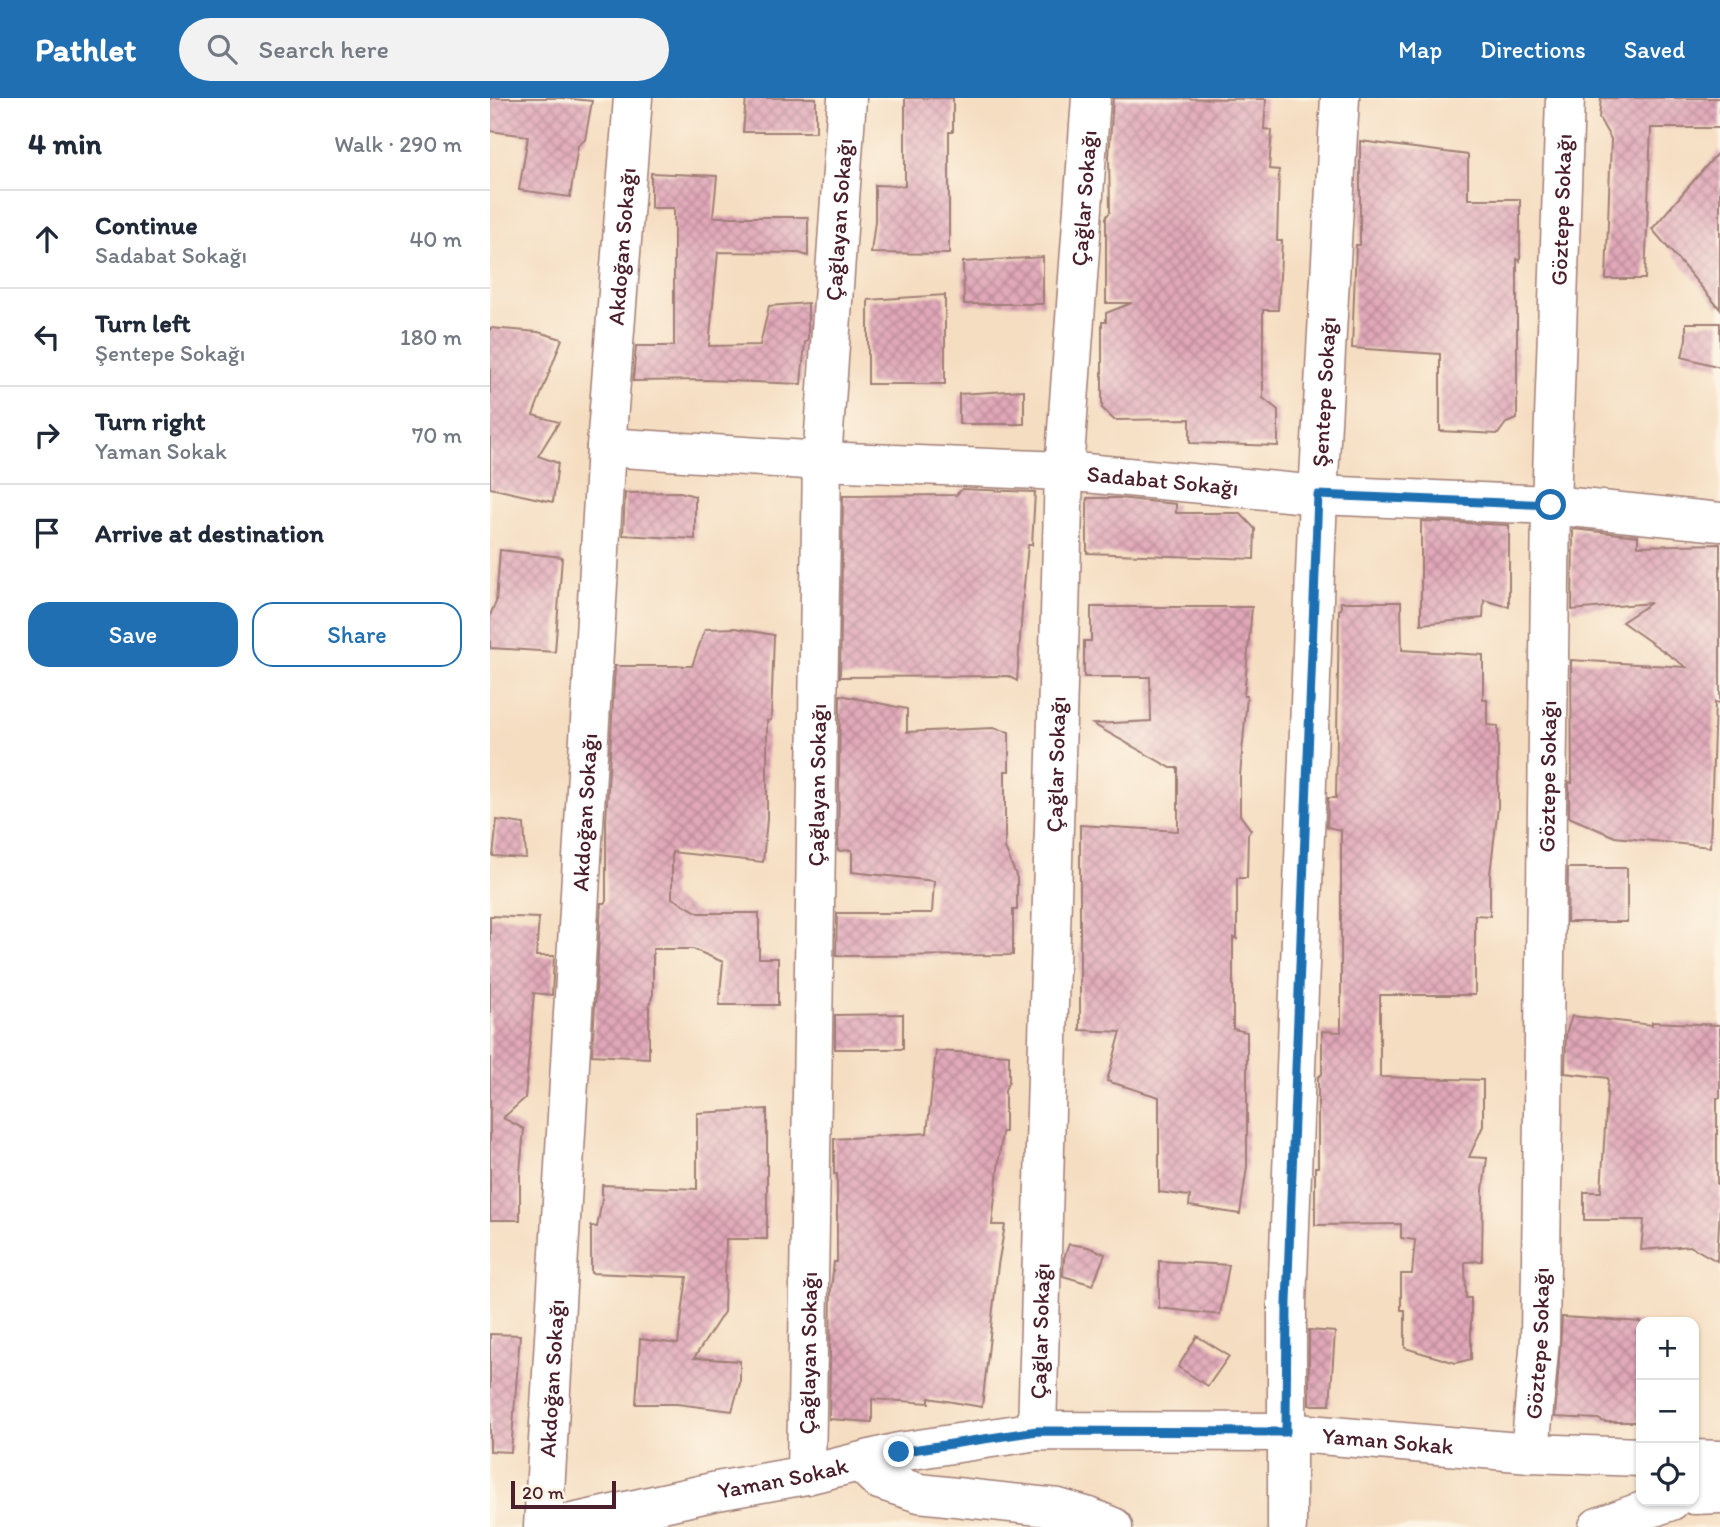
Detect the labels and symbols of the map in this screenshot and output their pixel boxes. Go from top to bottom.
street label: Çağlar Sokağı [1065,129,1103,267]
street label: Göztepe Sokağı [1545,133,1578,286]
street label: Çağlayan Sokağı [819,137,858,302]
street label: Akdoğan Sokağı [601,166,642,326]
street label: Şentepe Sokağı [1306,316,1342,468]
street label: Sadabat Sokağı [1086,459,1240,501]
route start [1535,489,1566,520]
street label: Çağlar Sokağı [1040,696,1072,833]
street label: Göztepe Sokağı [1532,700,1562,853]
street label: Çağlayan Sokağı [802,703,832,867]
street label: Akdoğan Sokağı [566,732,603,892]
street label: Çağlar Sokağı [1024,1262,1056,1400]
street label: Göztepe Sokağı [1519,1267,1555,1420]
street label: Çağlayan Sokağı [793,1271,823,1435]
street label: Akdoğan Sokağı [533,1298,570,1458]
street label: Yaman Sokak [1321,1421,1455,1460]
route end [883,1436,914,1467]
street label: Yaman Sokak [716,1451,851,1505]
scale bar [511,1478,616,1510]

